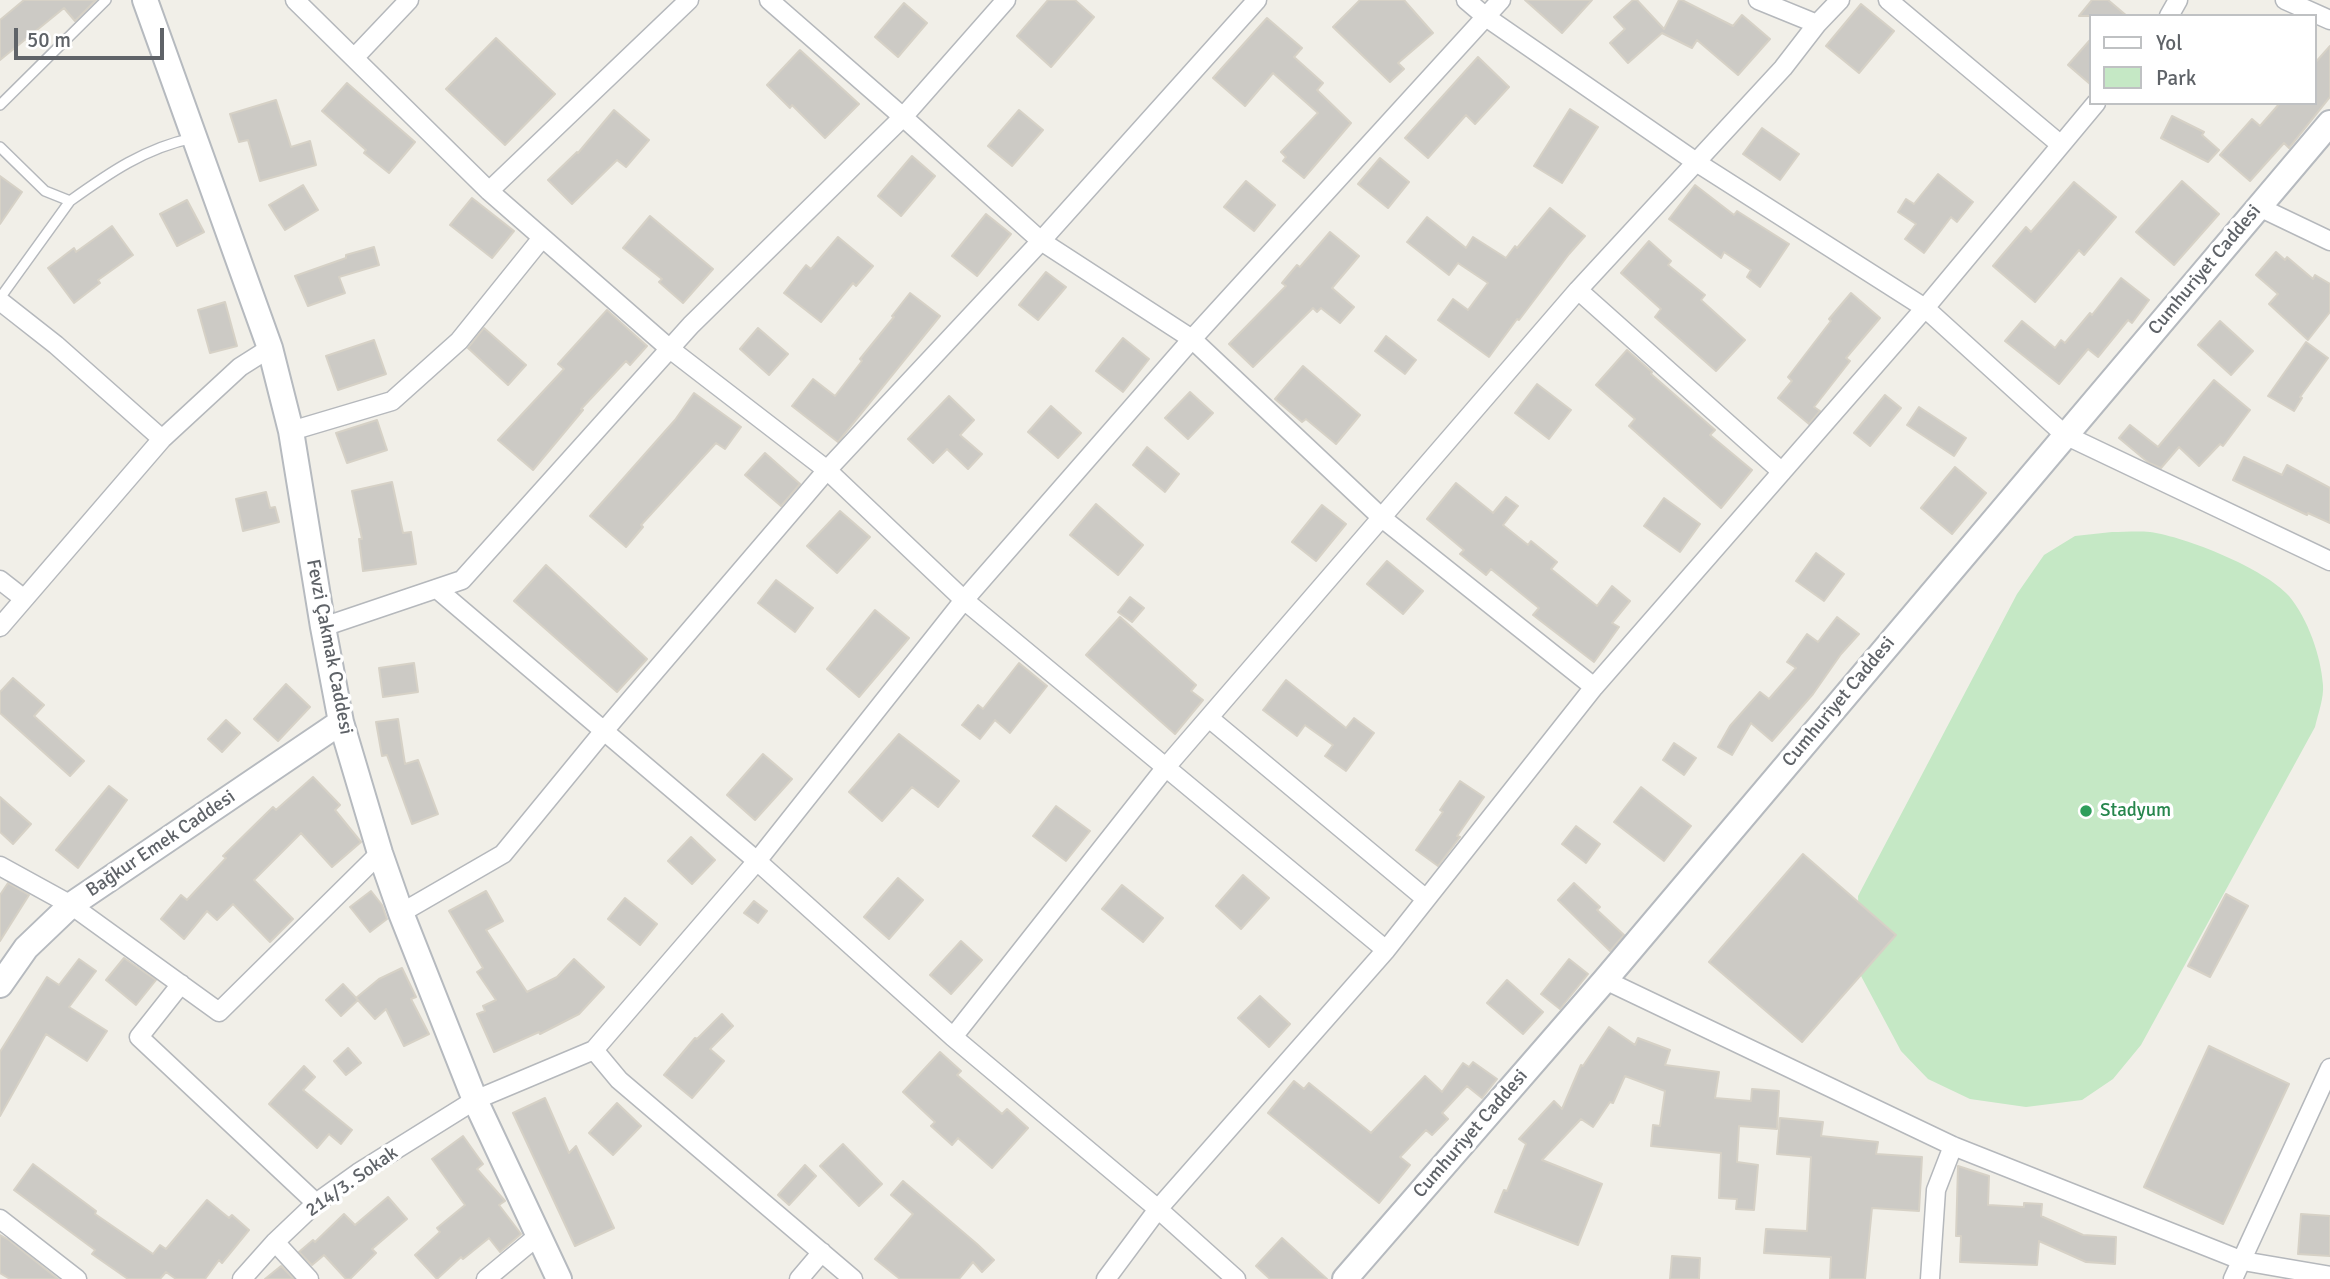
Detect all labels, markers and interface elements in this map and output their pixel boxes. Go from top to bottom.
scale bar [18,14,168,58]
legend [2088,14,2316,105]
text: 50 m [27,27,71,53]
text: Yol [2156,30,2182,56]
text: Park [2156,65,2196,91]
street label: Cumhuriyet Caddesi [2144,200,2266,340]
street label: Fevzi Çakmak Caddesi [301,557,357,737]
street label: Cumhuriyet Caddesi [1778,632,1900,772]
street label: Bağkur Emek Caddesi [82,786,240,902]
place label: Stadyum [2100,800,2171,822]
marker: Stadyum [2078,803,2094,819]
street label: Cumhuriyet Caddesi [1409,1065,1533,1203]
street label: 214/3. Sokak [301,1142,403,1222]

